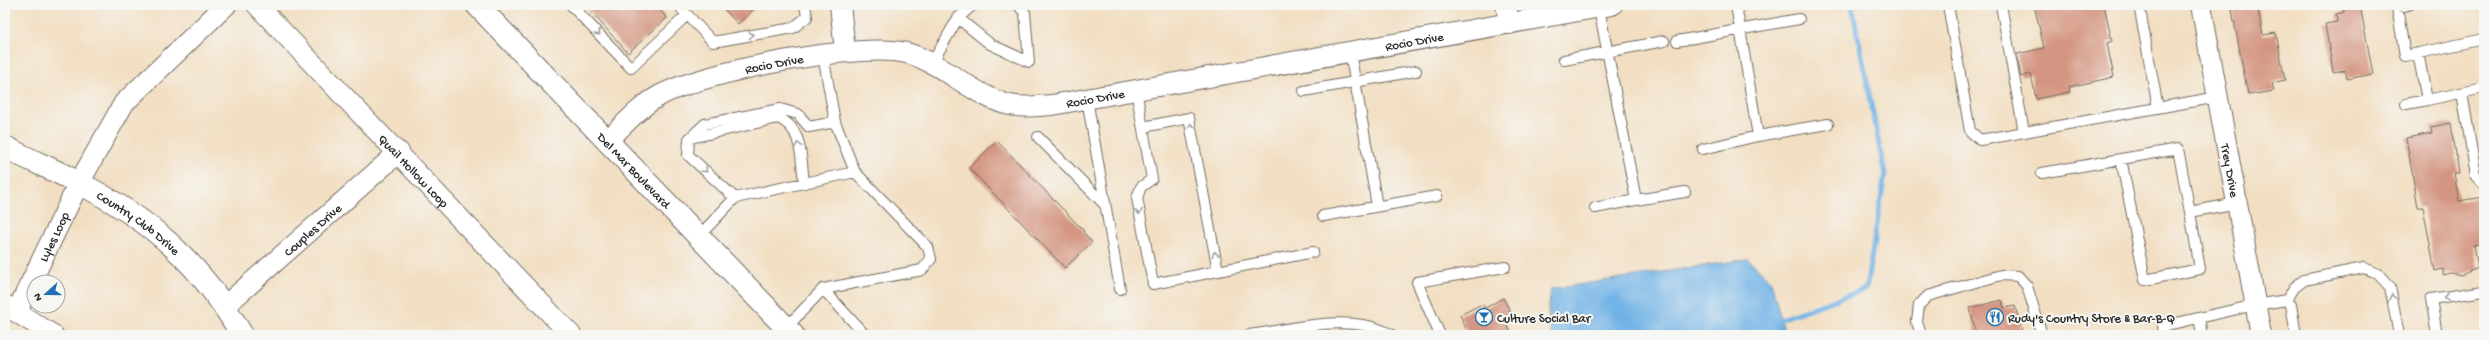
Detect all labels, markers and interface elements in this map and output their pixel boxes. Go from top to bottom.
one-way arrow [593,28,601,36]
street label: Rocio Drive [1384,30,1445,55]
one-way arrow [748,32,755,40]
street label: Rocio Drive [744,53,805,78]
street label: Rocio Drive [1065,87,1126,112]
one-way arrow [1187,123,1195,130]
street label: Del Mar Boulevard [592,130,674,213]
street label: Quail Hollow Loop [374,132,451,212]
one-way arrow [794,141,803,148]
street label: Trey Drive [2216,142,2241,199]
one-way arrow [700,166,708,173]
street label: Country Club Drive [93,189,182,259]
street label: Couples Drive [282,201,346,261]
one-way arrow [1134,208,1143,215]
street label: Lyles Loop [37,210,74,265]
one-way arrow [1211,251,1220,257]
north arrow [26,274,66,314]
text: N [32,291,45,302]
one-way arrow [2442,292,2449,301]
one-way arrow [2388,294,2397,300]
bar icon: Culture Social Bar [1474,307,1494,327]
restaurant icon: Rudy's Country Store & Bar-B-Q [1985,307,2005,327]
place label: Culture Social Bar [1497,312,1592,327]
place label: Rudy's Country Store & Bar-B-Q [2008,312,2175,327]

